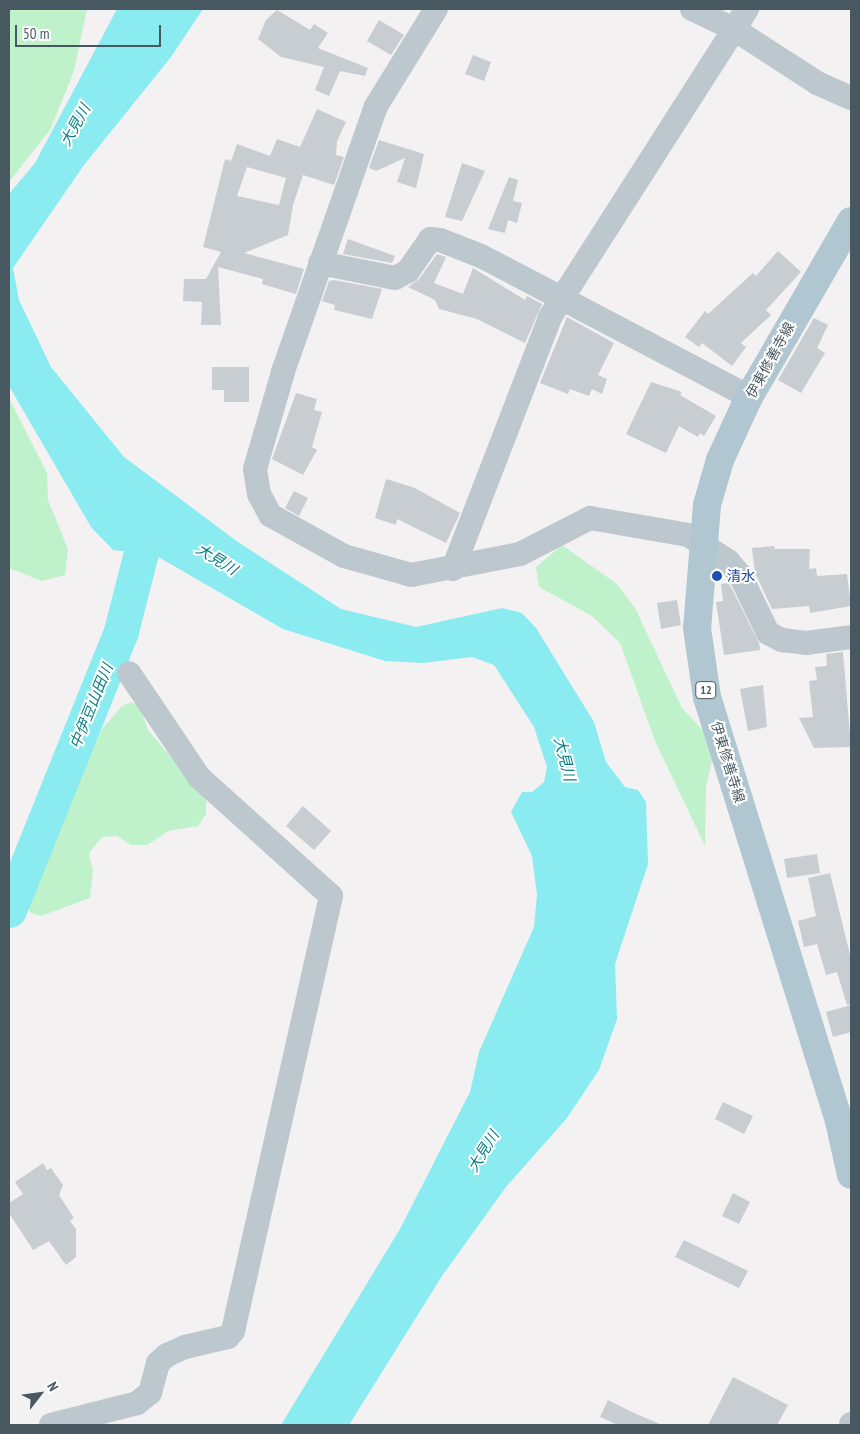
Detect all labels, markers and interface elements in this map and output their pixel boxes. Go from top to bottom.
scale bar [18,15,164,47]
text: 50 m [23,24,49,43]
water label: 大見川 [56,101,94,149]
street label: 伊東修善寺線 [742,319,798,401]
water label: 大見川 [193,539,241,579]
place label: 清水 [727,568,755,584]
marker: 清水 [711,570,723,582]
water label: 中伊豆山田川 [66,661,116,751]
road number: 12 [695,680,717,700]
street label: 伊東修善寺線 [708,719,748,805]
water label: 大見川 [551,735,579,783]
water label: 大見川 [463,1127,503,1175]
north arrow [15,1369,65,1419]
text: N [43,1379,63,1394]

